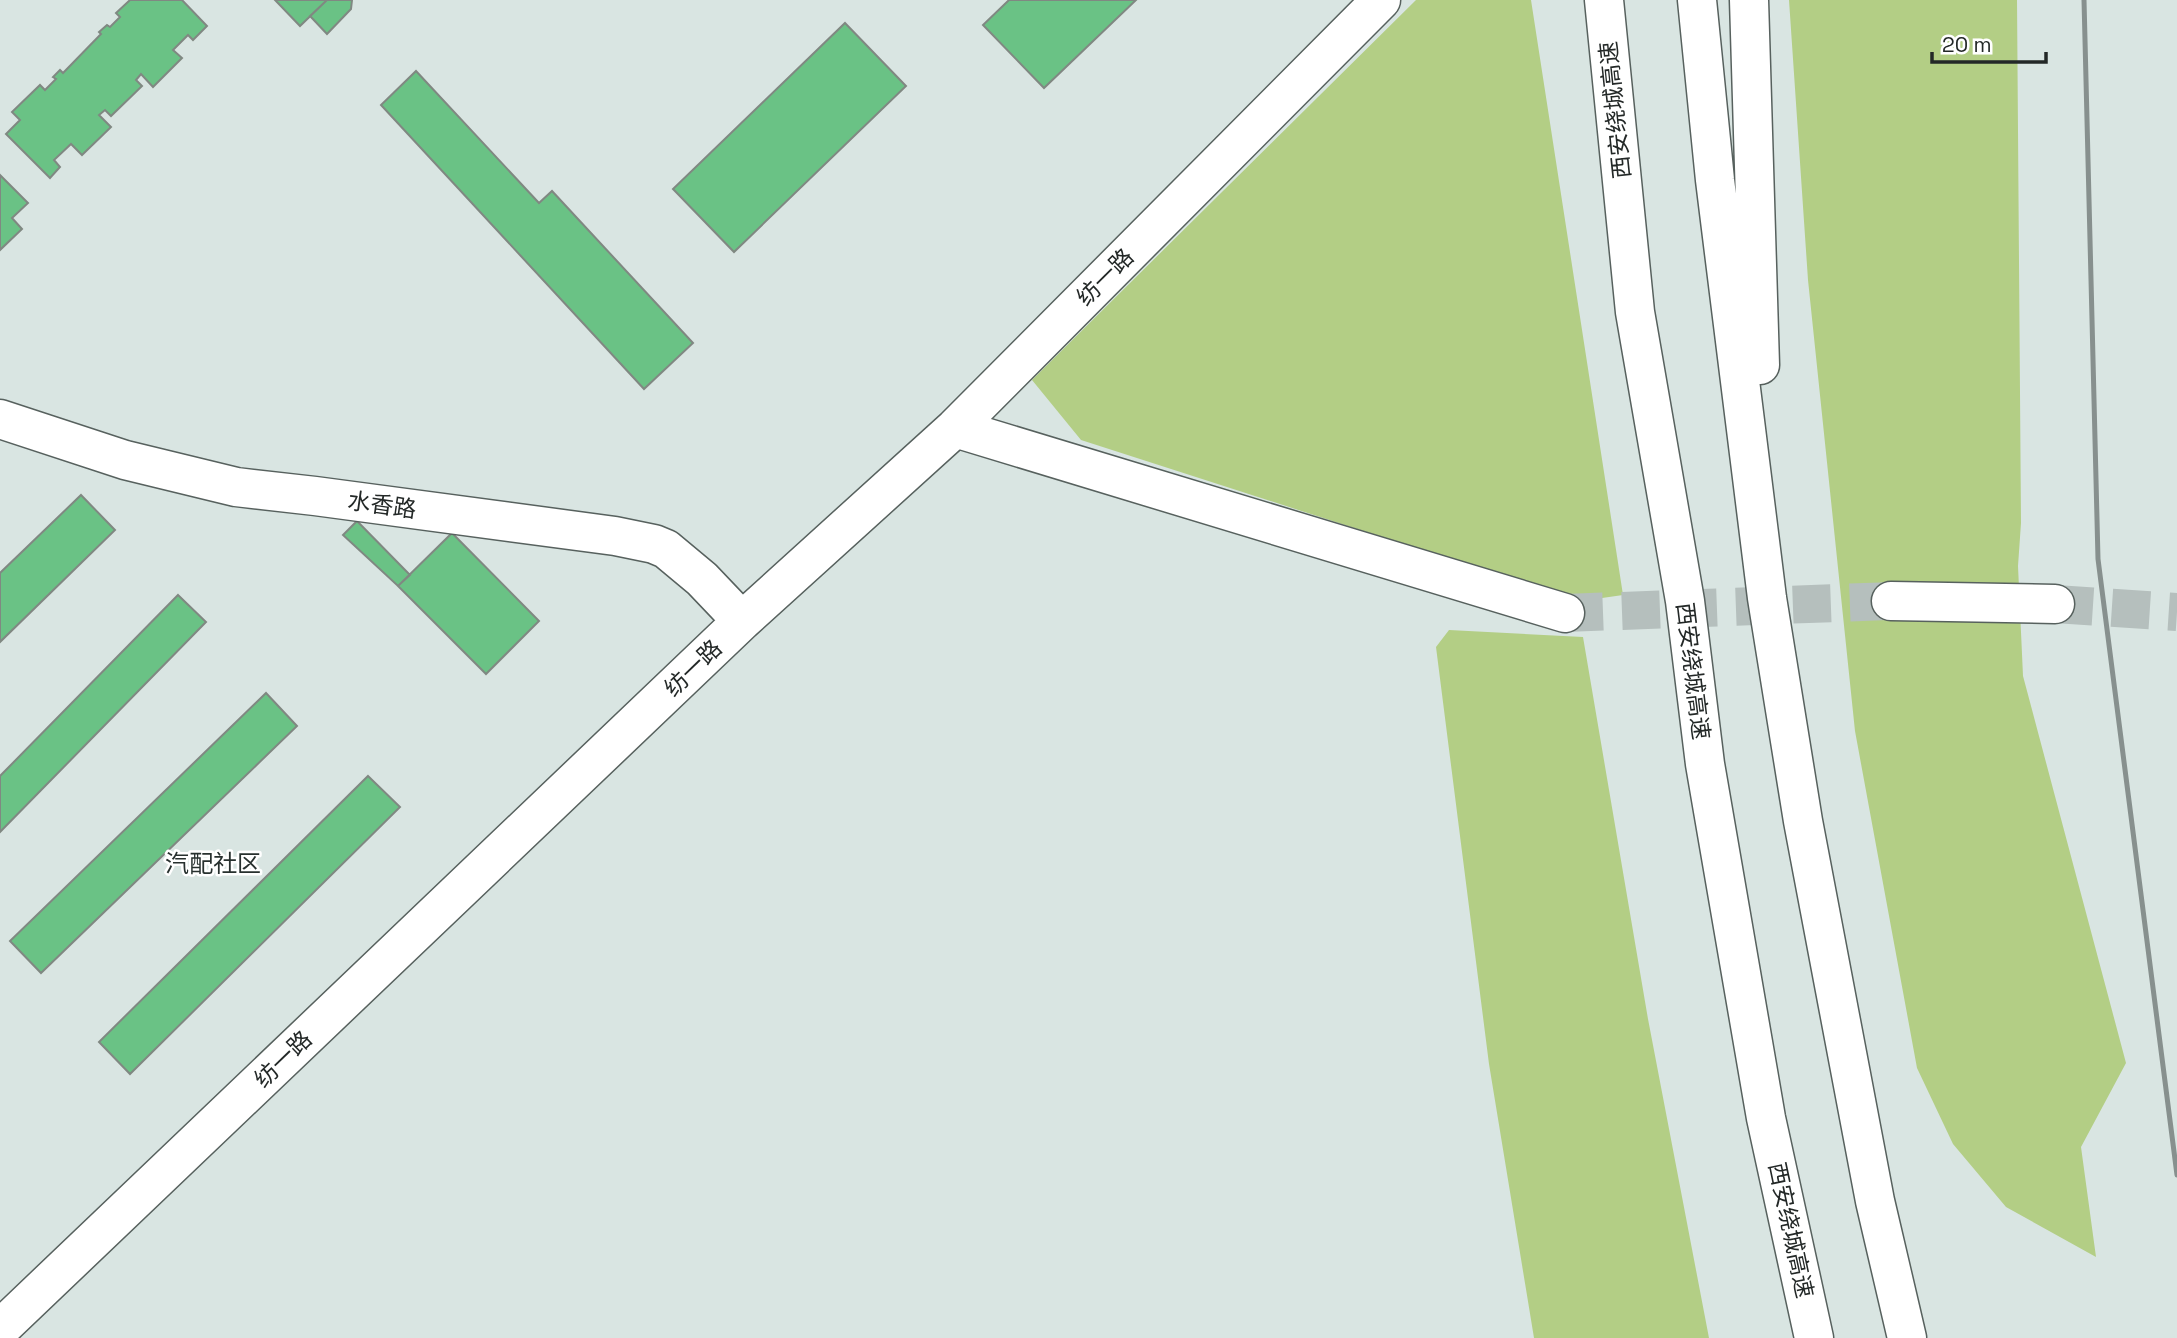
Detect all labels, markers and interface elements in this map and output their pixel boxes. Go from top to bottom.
scale bar [1932,21,2046,65]
text: 20 m [1942,31,1992,58]
street label: 西安绕城高速 [1593,40,1637,180]
street label: 纺一路 [1070,242,1140,312]
street label: 水香路 [346,485,418,525]
street label: 西安绕城高速 [1670,601,1716,741]
street label: 纺一路 [658,633,728,703]
district label: 汽配社区 [165,848,261,879]
street label: 纺一路 [248,1024,318,1094]
street label: 西安绕城高速 [1762,1159,1820,1301]

